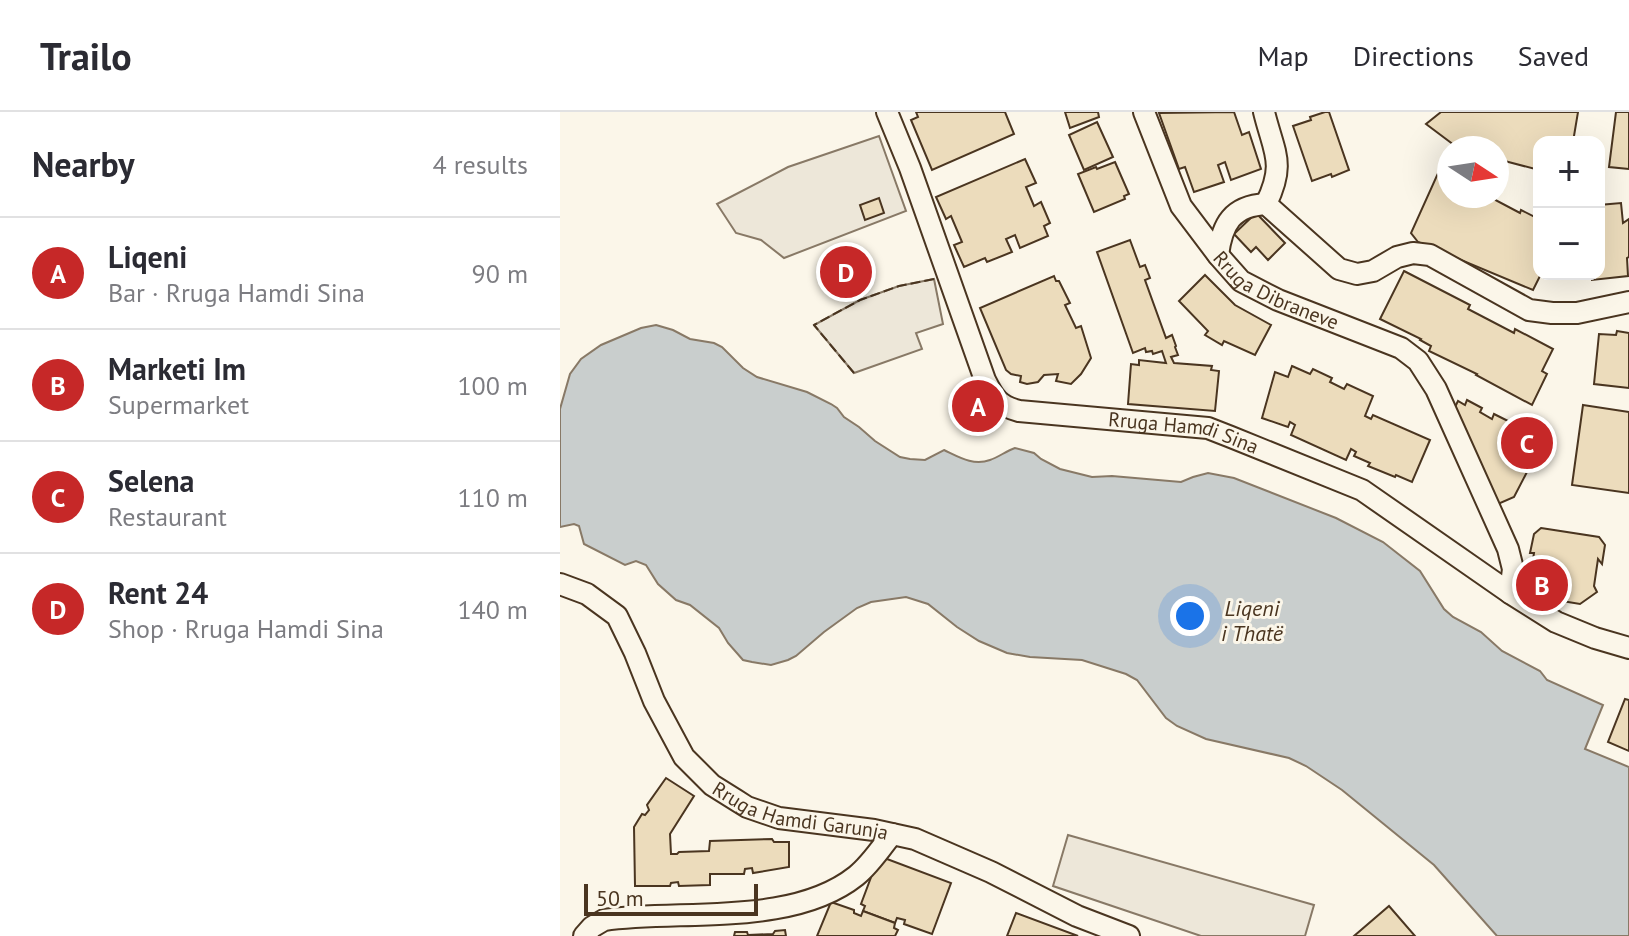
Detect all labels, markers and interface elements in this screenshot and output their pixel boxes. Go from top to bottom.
text: Trailo [40,31,132,80]
text: Map [1258,37,1309,74]
text: Directions [1353,37,1474,74]
text: Saved [1518,37,1589,74]
north arrow [1437,136,1509,208]
map controls [1533,136,1605,280]
button: + [1533,136,1605,208]
text: Nearby [32,142,134,186]
text: 4 results [433,148,528,181]
button: − [1533,208,1605,280]
text: Liqeni [108,237,187,276]
pin: D [820,242,872,302]
street label: Rruga Dibraneve [1207,245,1342,335]
text: A [50,257,66,290]
text: 90 m [472,257,528,290]
text: Bar · Rruga Hamdi Sina [108,276,365,309]
text: Marketi Im [108,349,246,388]
text: B [50,369,66,402]
text: 100 m [457,369,528,402]
pin: A [952,376,1004,436]
text: Supermarket [108,388,249,421]
street label: Rruga Hamdi Sina [1107,406,1262,460]
pin: C [1501,413,1553,473]
text: Selena [108,461,194,500]
text: C [51,481,65,514]
text: 110 m [457,481,528,514]
text: Restaurant [108,500,227,533]
pin: B [1516,555,1568,615]
text: Rent 24 [108,573,208,612]
text: D [50,593,66,626]
text: 140 m [457,593,528,626]
water label: Liqeni i Thatë [1221,594,1284,647]
your location [1170,596,1210,636]
text: Shop · Rruga Hamdi Sina [108,612,384,645]
street label: Rruga Hamdi Garunja [708,776,891,846]
scale bar [584,880,758,916]
text: 50 m [596,884,644,912]

